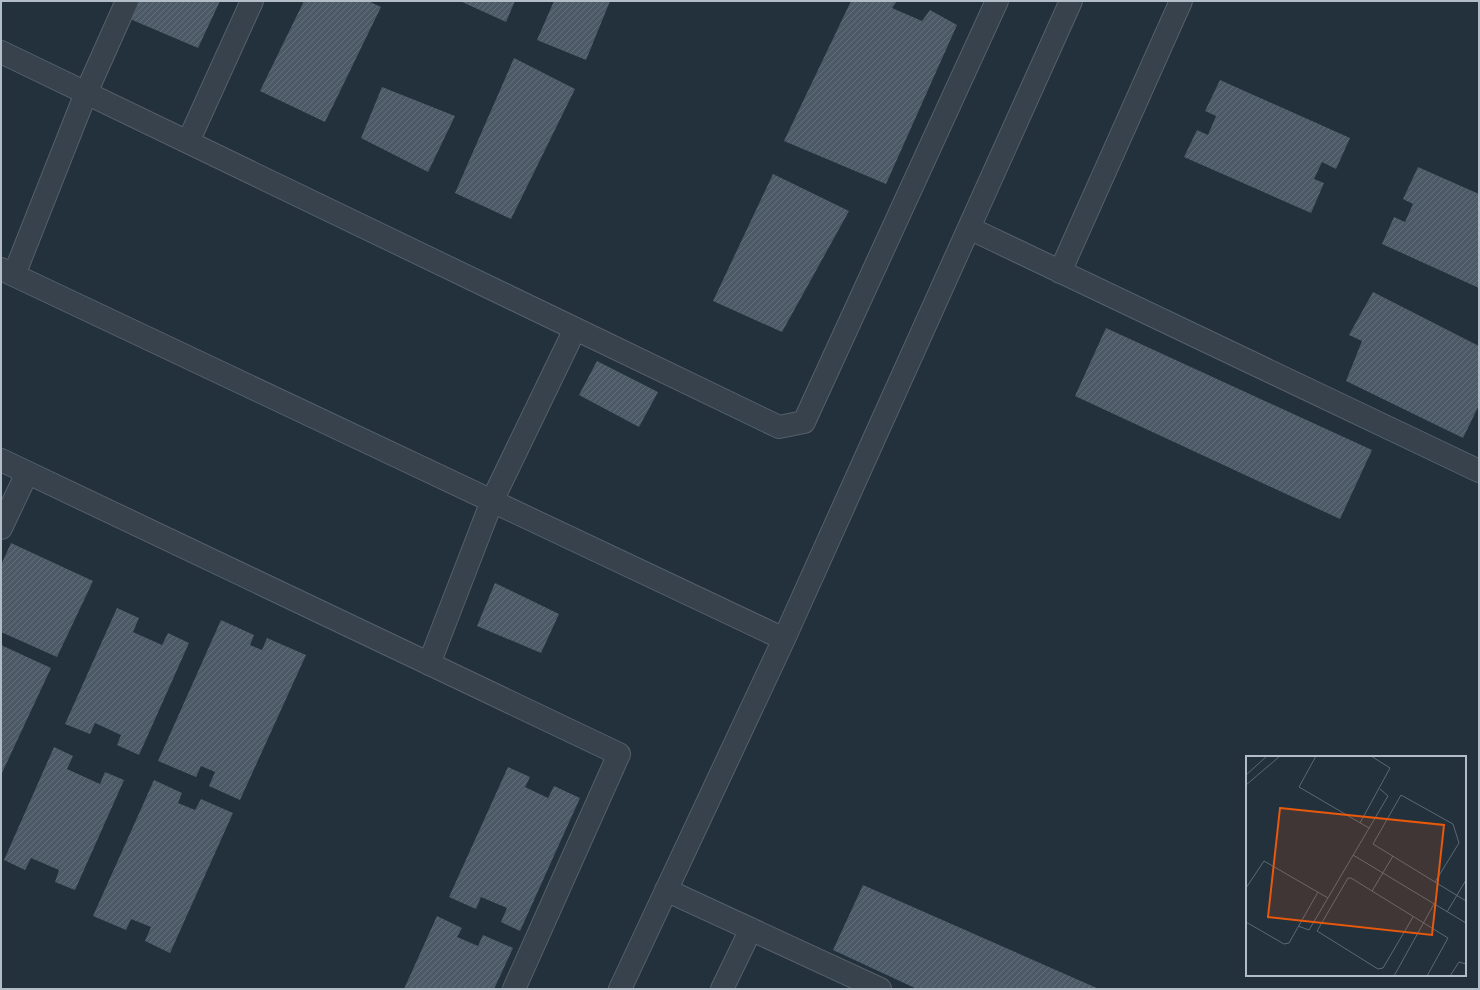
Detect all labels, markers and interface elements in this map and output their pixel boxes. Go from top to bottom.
inset map [1246,756,1466,976]

